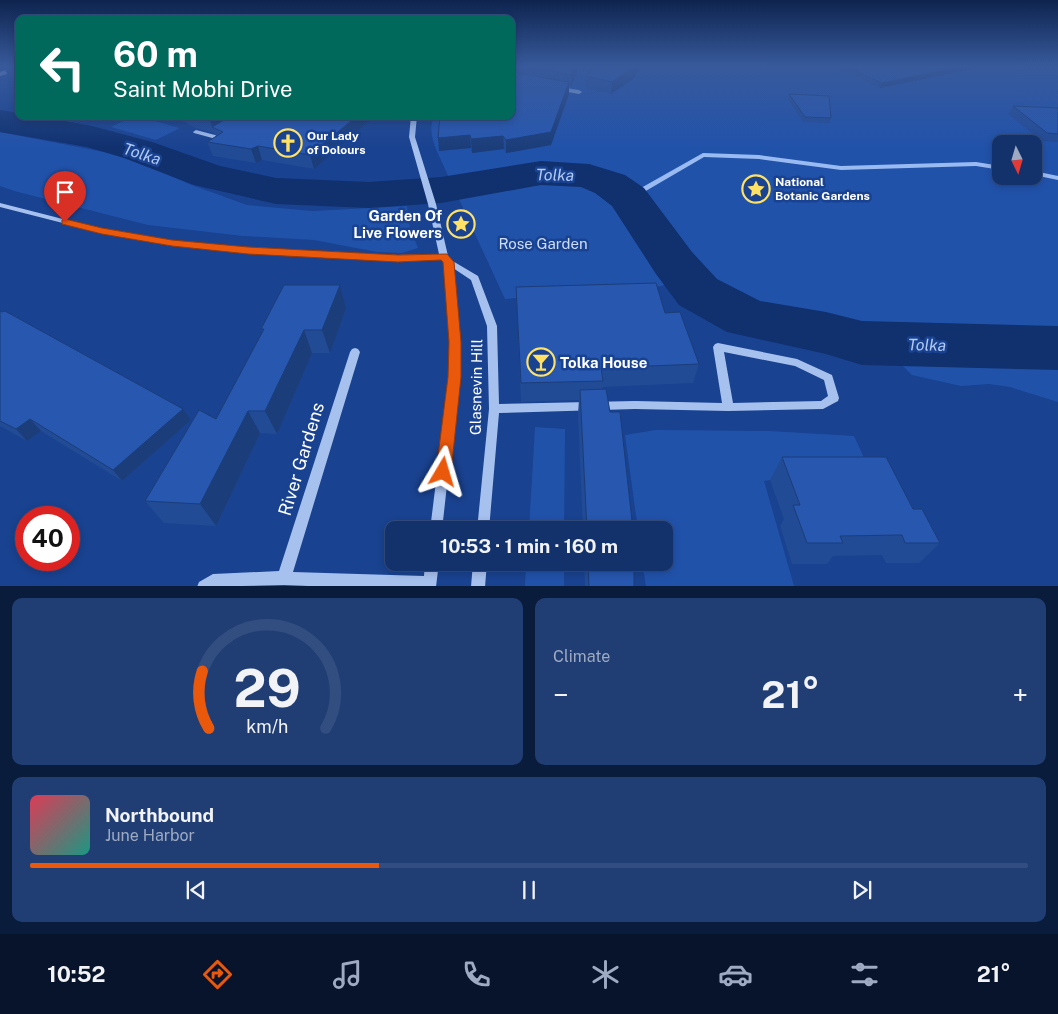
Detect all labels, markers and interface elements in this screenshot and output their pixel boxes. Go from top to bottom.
text: 60 m [113,34,198,75]
icon: left [30,35,95,100]
text: Saint Mobhi Drive [113,76,293,102]
church icon: Our Lady of Dolours [273,128,303,158]
place label: Our Lady of Dolours [307,129,366,157]
north arrow [992,135,1042,185]
map controls [992,135,1042,185]
water label: Tolka [121,139,163,169]
water label: Tolka [536,165,574,185]
pin [44,171,86,222]
place icon: National Botanic Gardens [741,174,771,204]
place label: National Botanic Gardens [775,175,870,203]
icon: arrive [51,178,79,206]
place label: Garden Of Live Flowers [353,207,442,241]
place icon: Garden Of Live Flowers [446,209,476,239]
park label: Rose Garden [498,235,588,252]
water label: Tolka [908,335,946,355]
street label: Glasnevin Hill [467,339,485,435]
bar icon: Tolka House [526,347,556,377]
place label: Tolka House [560,354,647,371]
street label: River Gardens [274,400,328,518]
position arrow [416,445,468,497]
speed limit sign: 40 [15,506,80,571]
text: 10:53 · 1 min · 160 m [440,535,618,557]
text: Climate [553,647,610,666]
text: 29 [234,658,301,719]
text: 21° [761,672,820,717]
text: − [553,678,569,711]
text: + [1012,678,1028,711]
text: km/h [246,716,289,737]
text: Northbound [105,804,214,826]
text: June Harbor [105,826,195,845]
icon: previous [182,876,210,904]
icon: pause [515,876,543,904]
icon: next [848,876,876,904]
icon: directions [200,957,235,992]
icon: music [330,957,365,992]
icon: phone [459,957,494,992]
icon: climate [588,957,623,992]
icon: car [718,957,753,992]
icon: filters [847,957,882,992]
text: 10:52 [47,961,106,987]
text: 21° [977,961,1011,987]

